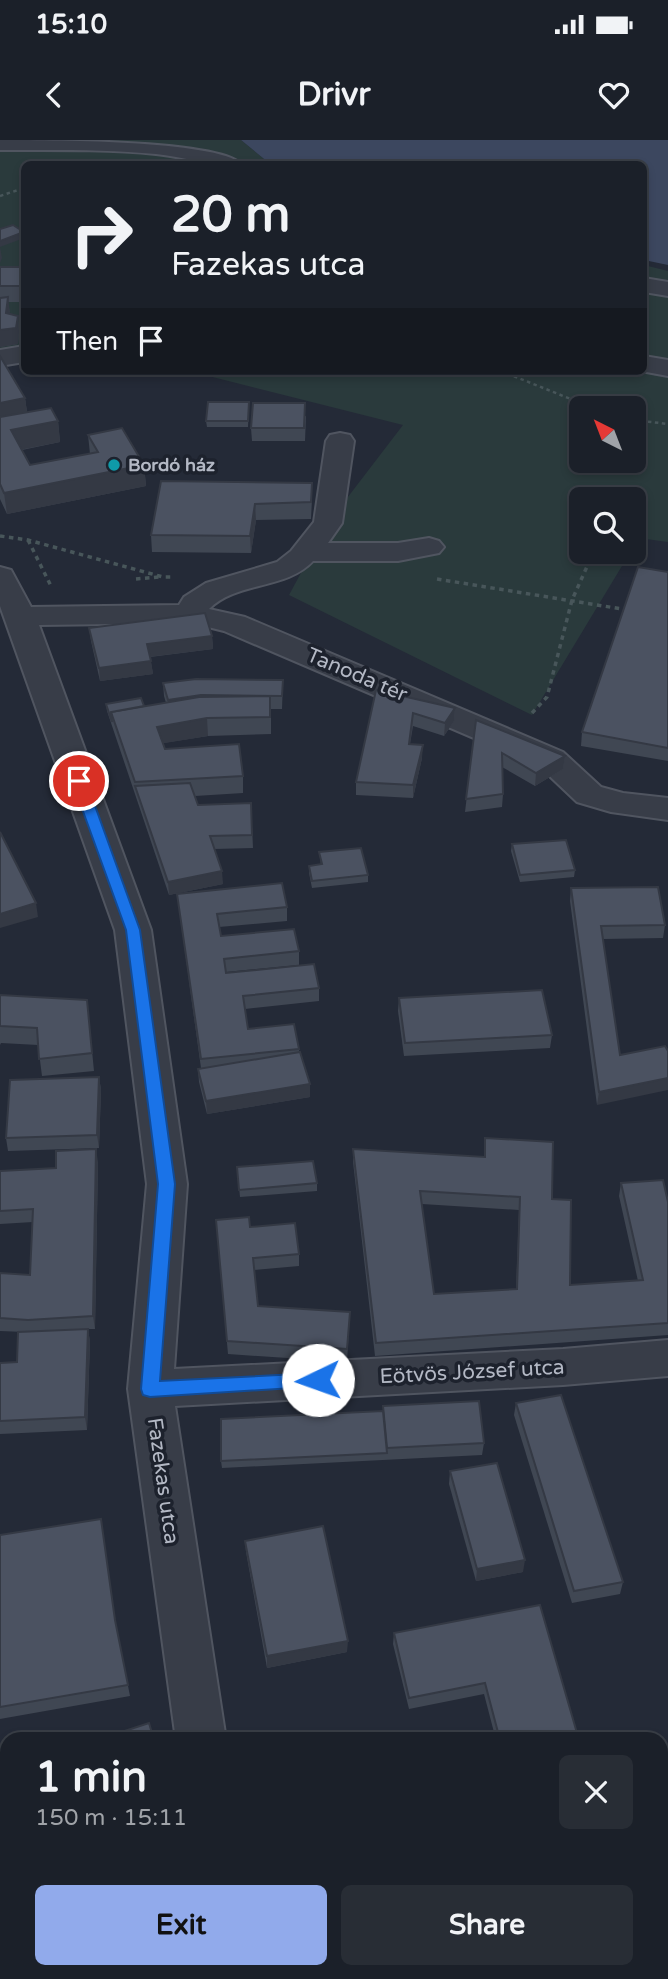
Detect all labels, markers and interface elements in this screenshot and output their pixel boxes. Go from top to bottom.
text: 15:10 [35,9,107,40]
icon: back [35,76,73,114]
text: Drivr [297,76,371,114]
icon: heart [595,76,633,114]
text: 20 m [171,186,290,245]
icon: right [56,189,147,280]
text: Fazekas utca [171,246,365,284]
icon: arrive [132,322,170,360]
text: Then [56,326,118,357]
north arrow [569,396,646,472]
map controls [569,396,646,564]
place label: Bordó ház [128,454,215,476]
marker: Bordó ház [106,457,122,473]
button: search [569,487,646,564]
street label: Tanoda tér [303,643,411,707]
pin [49,751,109,811]
icon: arrive [60,762,98,800]
position arrow [281,1343,355,1417]
street label: Eötvös József utca [379,1355,565,1389]
street label: Fazekas utca [142,1416,184,1546]
text: 1 min [35,1752,147,1803]
button: close [559,1755,633,1829]
text: 150 m · 15:11 [35,1804,187,1832]
button: Exit [35,1885,327,1965]
button: Share [341,1885,633,1965]

